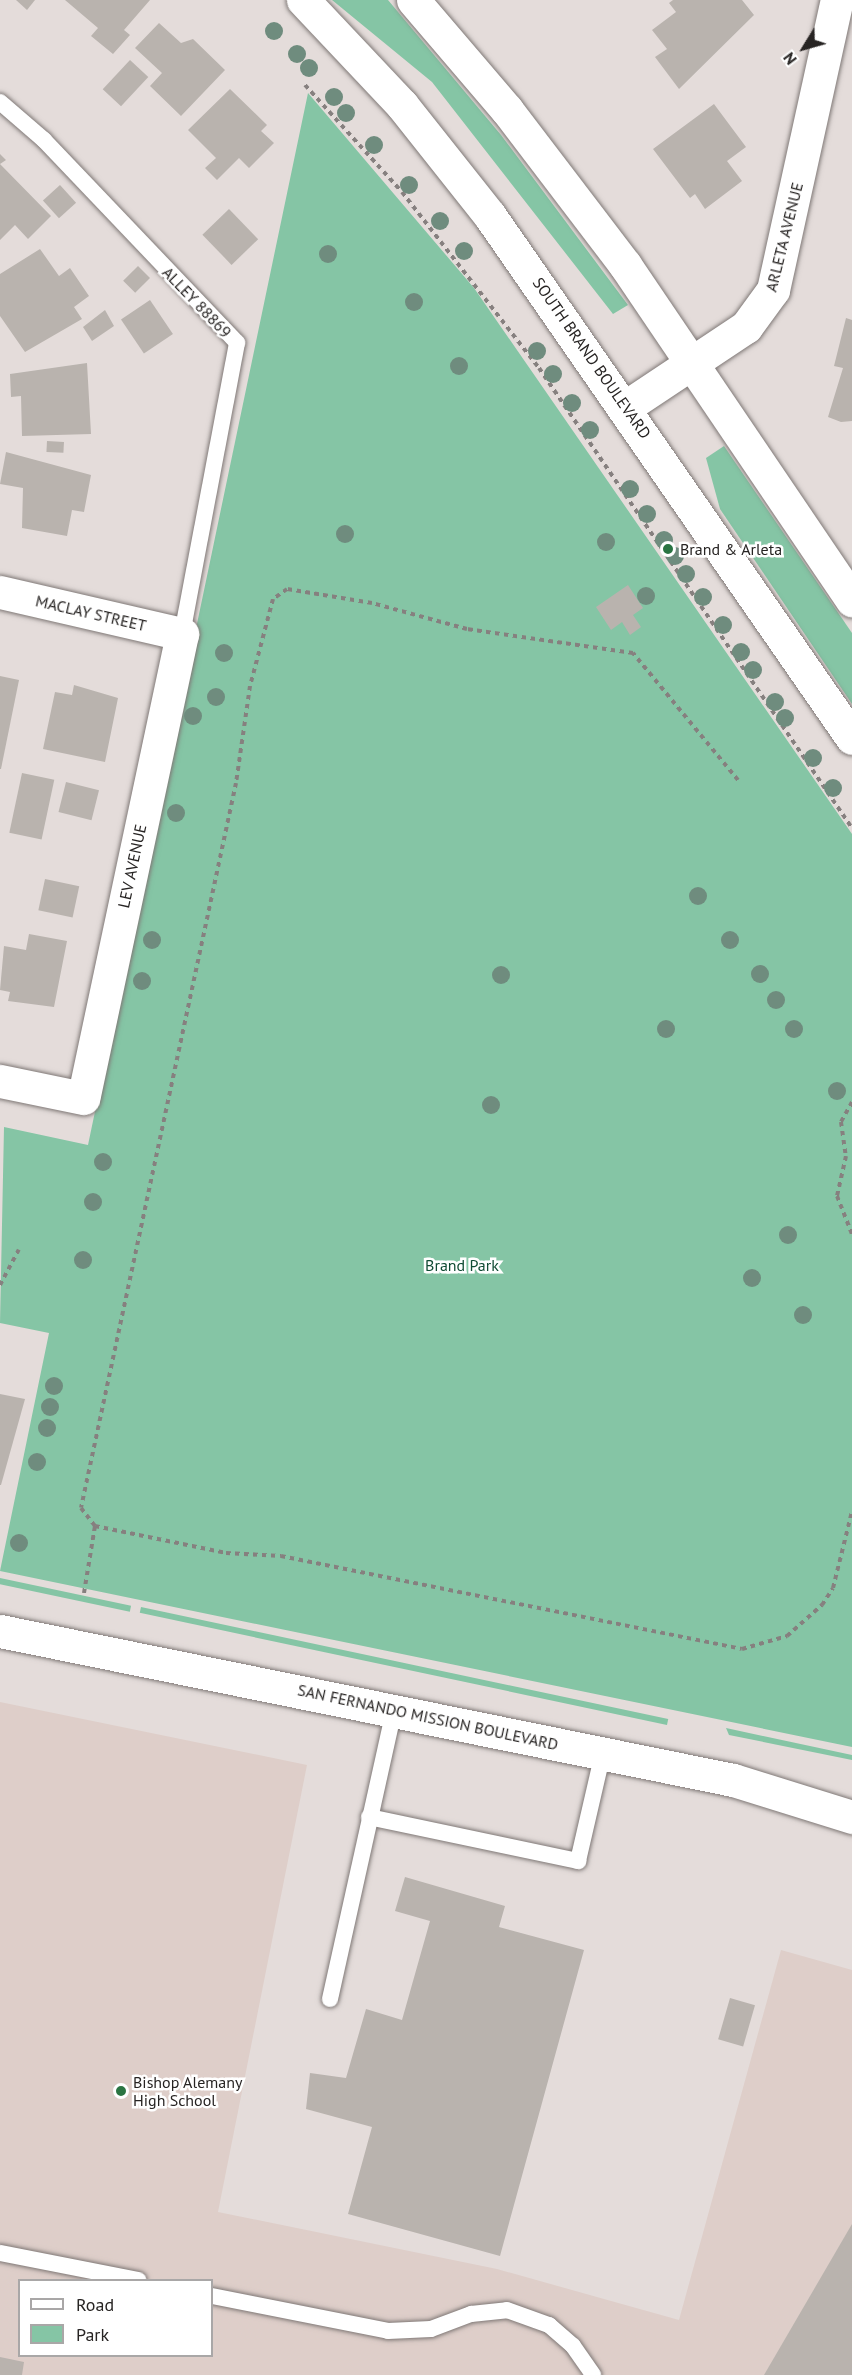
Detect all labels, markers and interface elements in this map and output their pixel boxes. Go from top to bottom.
north arrow [774,18,834,78]
text: N [778,49,801,69]
street label: ARLETA AVENUE [761,180,807,294]
street label: ALLEY 88869 [158,263,236,341]
street label: SOUTH BRAND BOULEVARD [529,274,655,442]
place label: Brand & Arleta [680,539,783,559]
marker: Brand & Arleta [661,542,675,556]
street label: MACLAY STREET [34,591,148,635]
street label: LEV AVENUE [114,822,150,910]
park label: Brand Park [425,1255,499,1275]
street label: SAN FERNANDO MISSION BOULEVARD [296,1680,560,1754]
place label: Bishop Alemany High School [133,2072,243,2110]
marker: Bishop Alemany High School [114,2084,128,2098]
legend [18,2279,213,2357]
text: Road [76,2293,114,2316]
text: Park [76,2323,109,2346]

